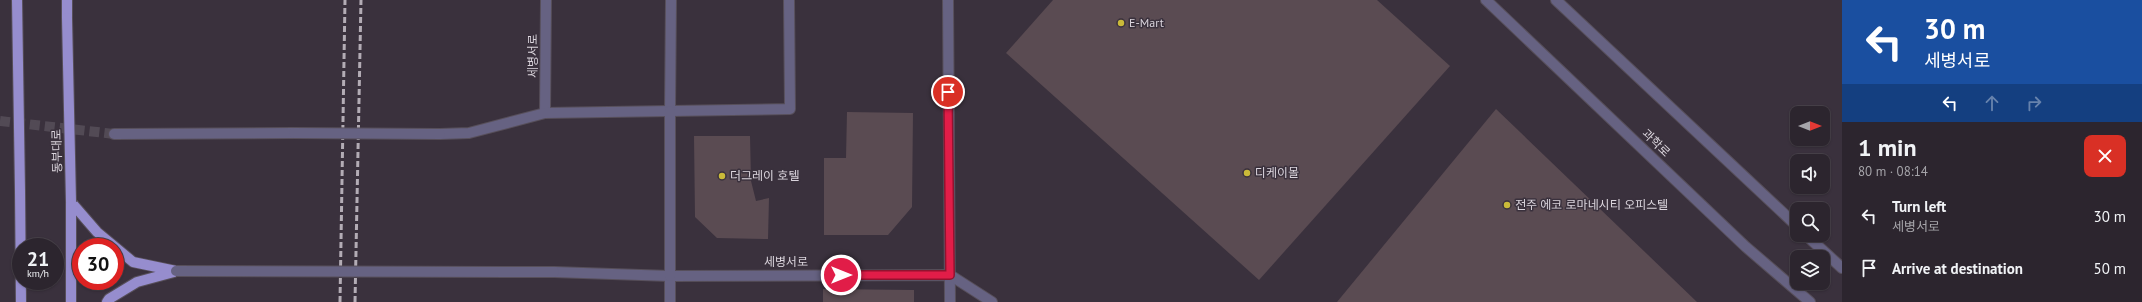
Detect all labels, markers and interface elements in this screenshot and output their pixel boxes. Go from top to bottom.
text: 30 m [1924,10,1985,47]
place label: E-Mart [1129,15,1164,30]
icon: left [1858,16,1910,68]
marker: E-Mart [1116,18,1126,28]
street label: 세병서로 [525,34,540,78]
text: 세병서로 [1924,49,1990,72]
pin [931,75,965,109]
icon: arrive [937,81,959,103]
icon: left [1939,92,1961,114]
icon: ahead [1981,92,2003,114]
icon: right [2023,92,2045,114]
north arrow [1790,106,1830,146]
map controls [1790,106,1830,290]
street label: 과학로 [1639,126,1673,160]
street label: 동부대로 [49,129,64,173]
text: 1 min [1858,132,1917,163]
button: close [2084,135,2126,177]
button: sound [1790,154,1830,194]
text: 80 m · 08:14 [1858,163,1928,180]
place label: 디케이몰 [1255,165,1299,180]
place label: 더그레이 호텔 [730,168,799,183]
marker: 디케이몰 [1242,168,1252,178]
marker: 더그레이 호텔 [717,171,727,181]
place label: 전주 에코 로마네시티 오피스텔 [1515,197,1668,212]
text: Turn left [1892,197,1946,216]
marker: 전주 에코 로마네시티 오피스텔 [1502,200,1512,210]
button: search [1790,202,1830,242]
icon: left [1858,205,1880,227]
text: 30 m [2093,207,2126,226]
text: 세병서로 [1892,218,1940,235]
speed limit sign: 30 [72,238,124,290]
text: 21 [27,246,49,272]
button: layers [1790,250,1830,290]
street label: 세병서로 [764,254,808,269]
position arrow [820,254,862,296]
icon: arrive [1858,257,1880,279]
text: Arrive at destination [1892,259,2023,278]
text: 50 m [2093,259,2126,278]
text: km/h [27,267,49,280]

